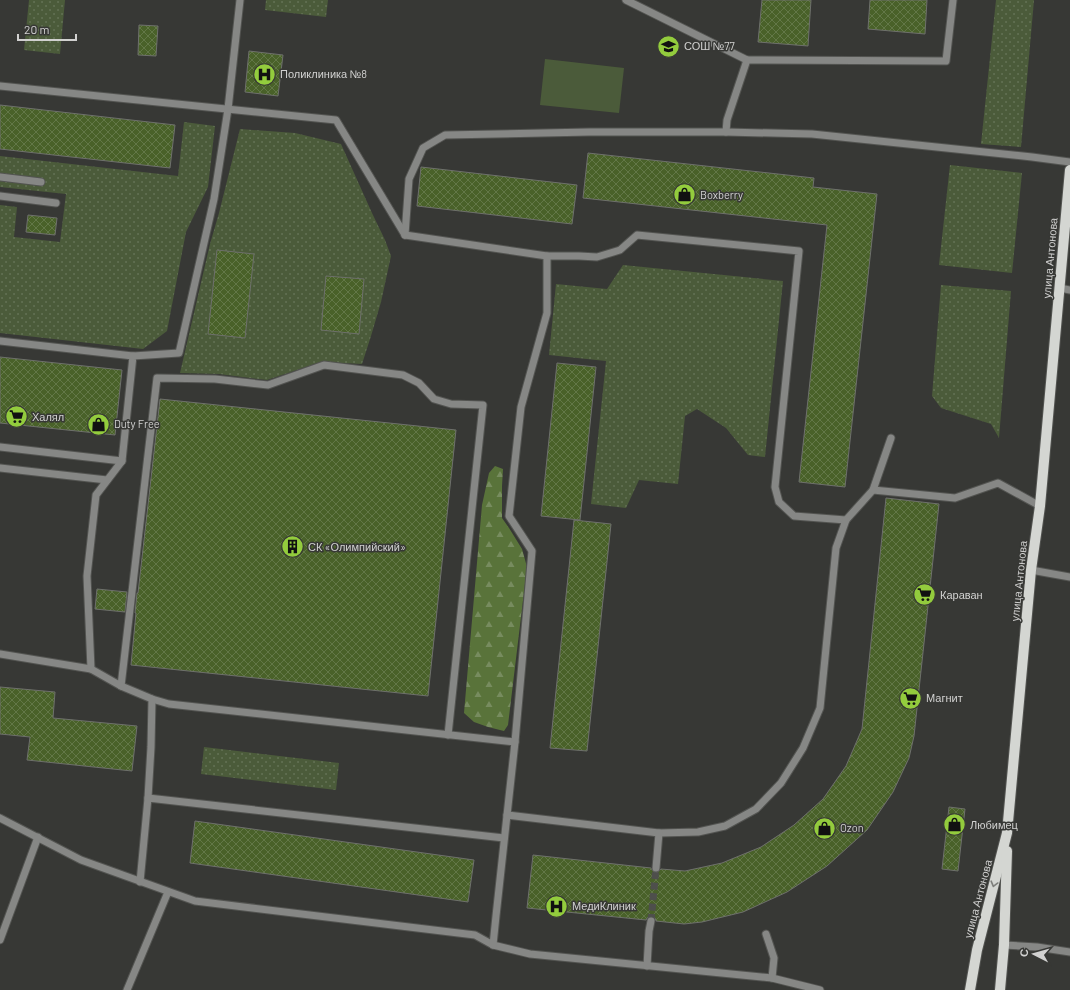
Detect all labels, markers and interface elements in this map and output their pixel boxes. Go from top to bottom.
scale bar [18,16,76,42]
text: 20 m [24,22,50,36]
school or university icon: СОШ №77 [655,33,681,59]
place label: СОШ №77 [684,39,735,52]
hospital icon: Поликлиника №8 [251,61,277,87]
place label: Поликлиника №8 [280,67,367,80]
shop icon: Boxberry [672,182,698,208]
place label: Boxberry [700,188,743,201]
street label: улица Антонова [1040,216,1060,299]
supermarket icon: Халял [3,404,29,430]
place label: Халял [32,410,64,423]
shop icon: Duty Free [86,411,112,437]
place label: Duty Free [114,417,160,430]
building icon: СК «Олимпийский» [280,534,306,560]
street label: улица Антонова [1008,539,1029,622]
place label: СК «Олимпийский» [308,540,406,553]
supermarket icon: Караван [911,582,937,608]
place label: Караван [940,588,983,601]
supermarket icon: Магнит [898,685,924,711]
place label: Магнит [926,691,963,704]
shop icon: Любимец [941,812,967,838]
shop icon: Ozon [812,815,838,841]
place label: Любимец [970,818,1019,831]
place label: Ozon [840,821,864,834]
street label: улица Антонова [961,857,994,940]
one-way arrow [990,881,999,888]
hospital icon: МедиКлиник [544,893,570,919]
place label: МедиКлиник [572,899,636,912]
north arrow [1014,934,1054,974]
text: С [1017,948,1030,958]

